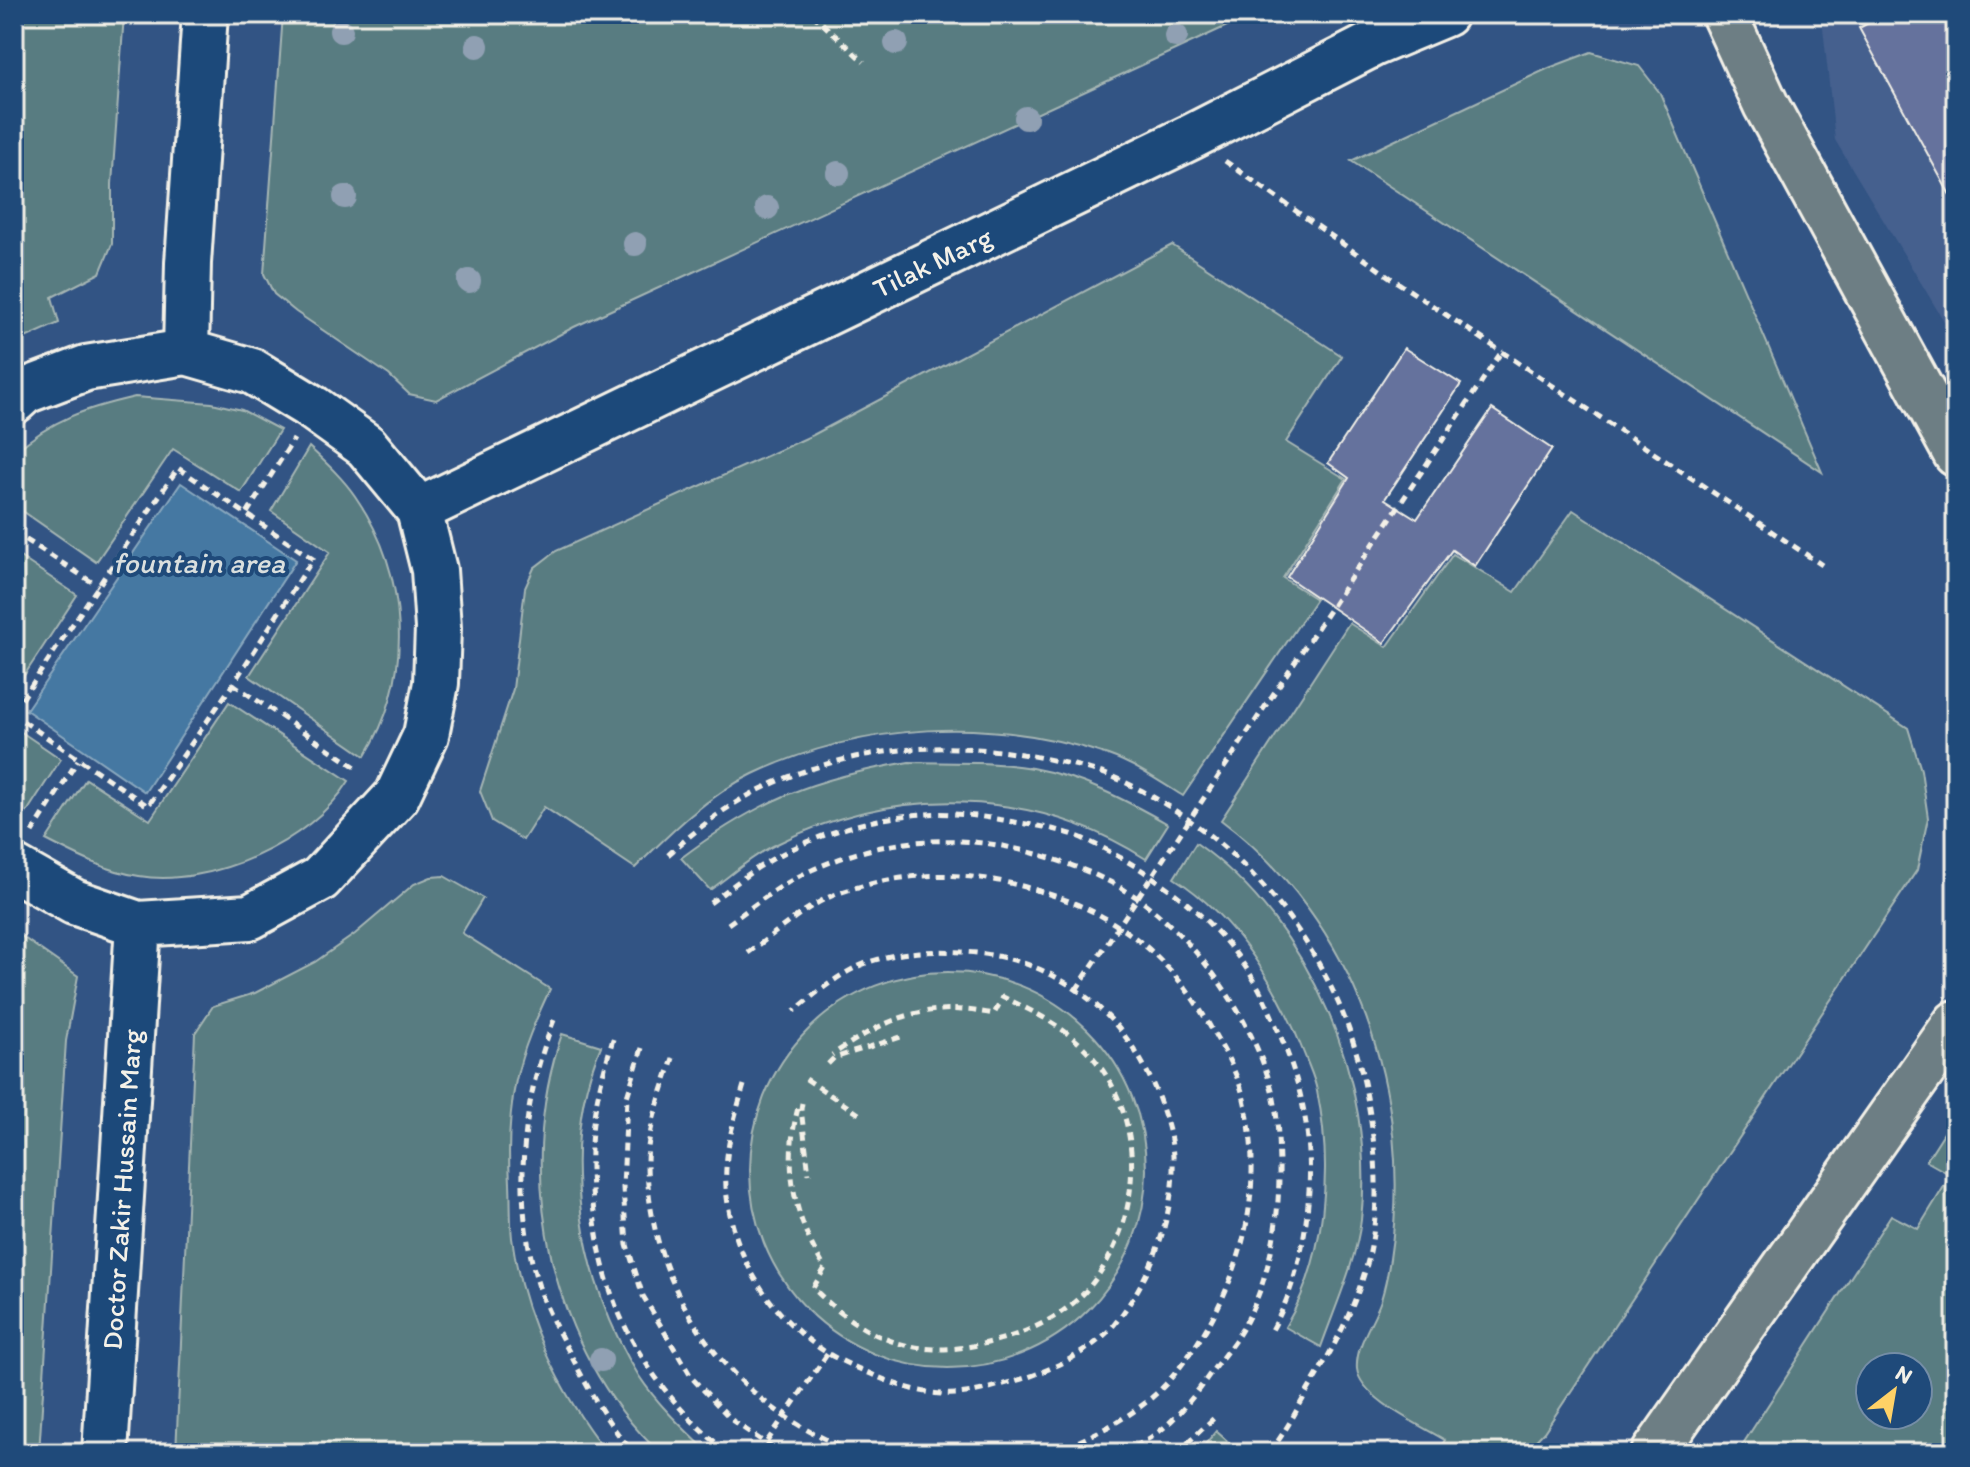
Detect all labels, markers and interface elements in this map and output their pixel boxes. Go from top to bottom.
street label: Tilak Marg [867,219,998,305]
water label: fountain area [113,544,286,581]
street label: Doctor Zakir Hussain Marg [94,1028,148,1351]
north arrow [1854,1351,1934,1431]
text: N [1891,1359,1917,1390]

